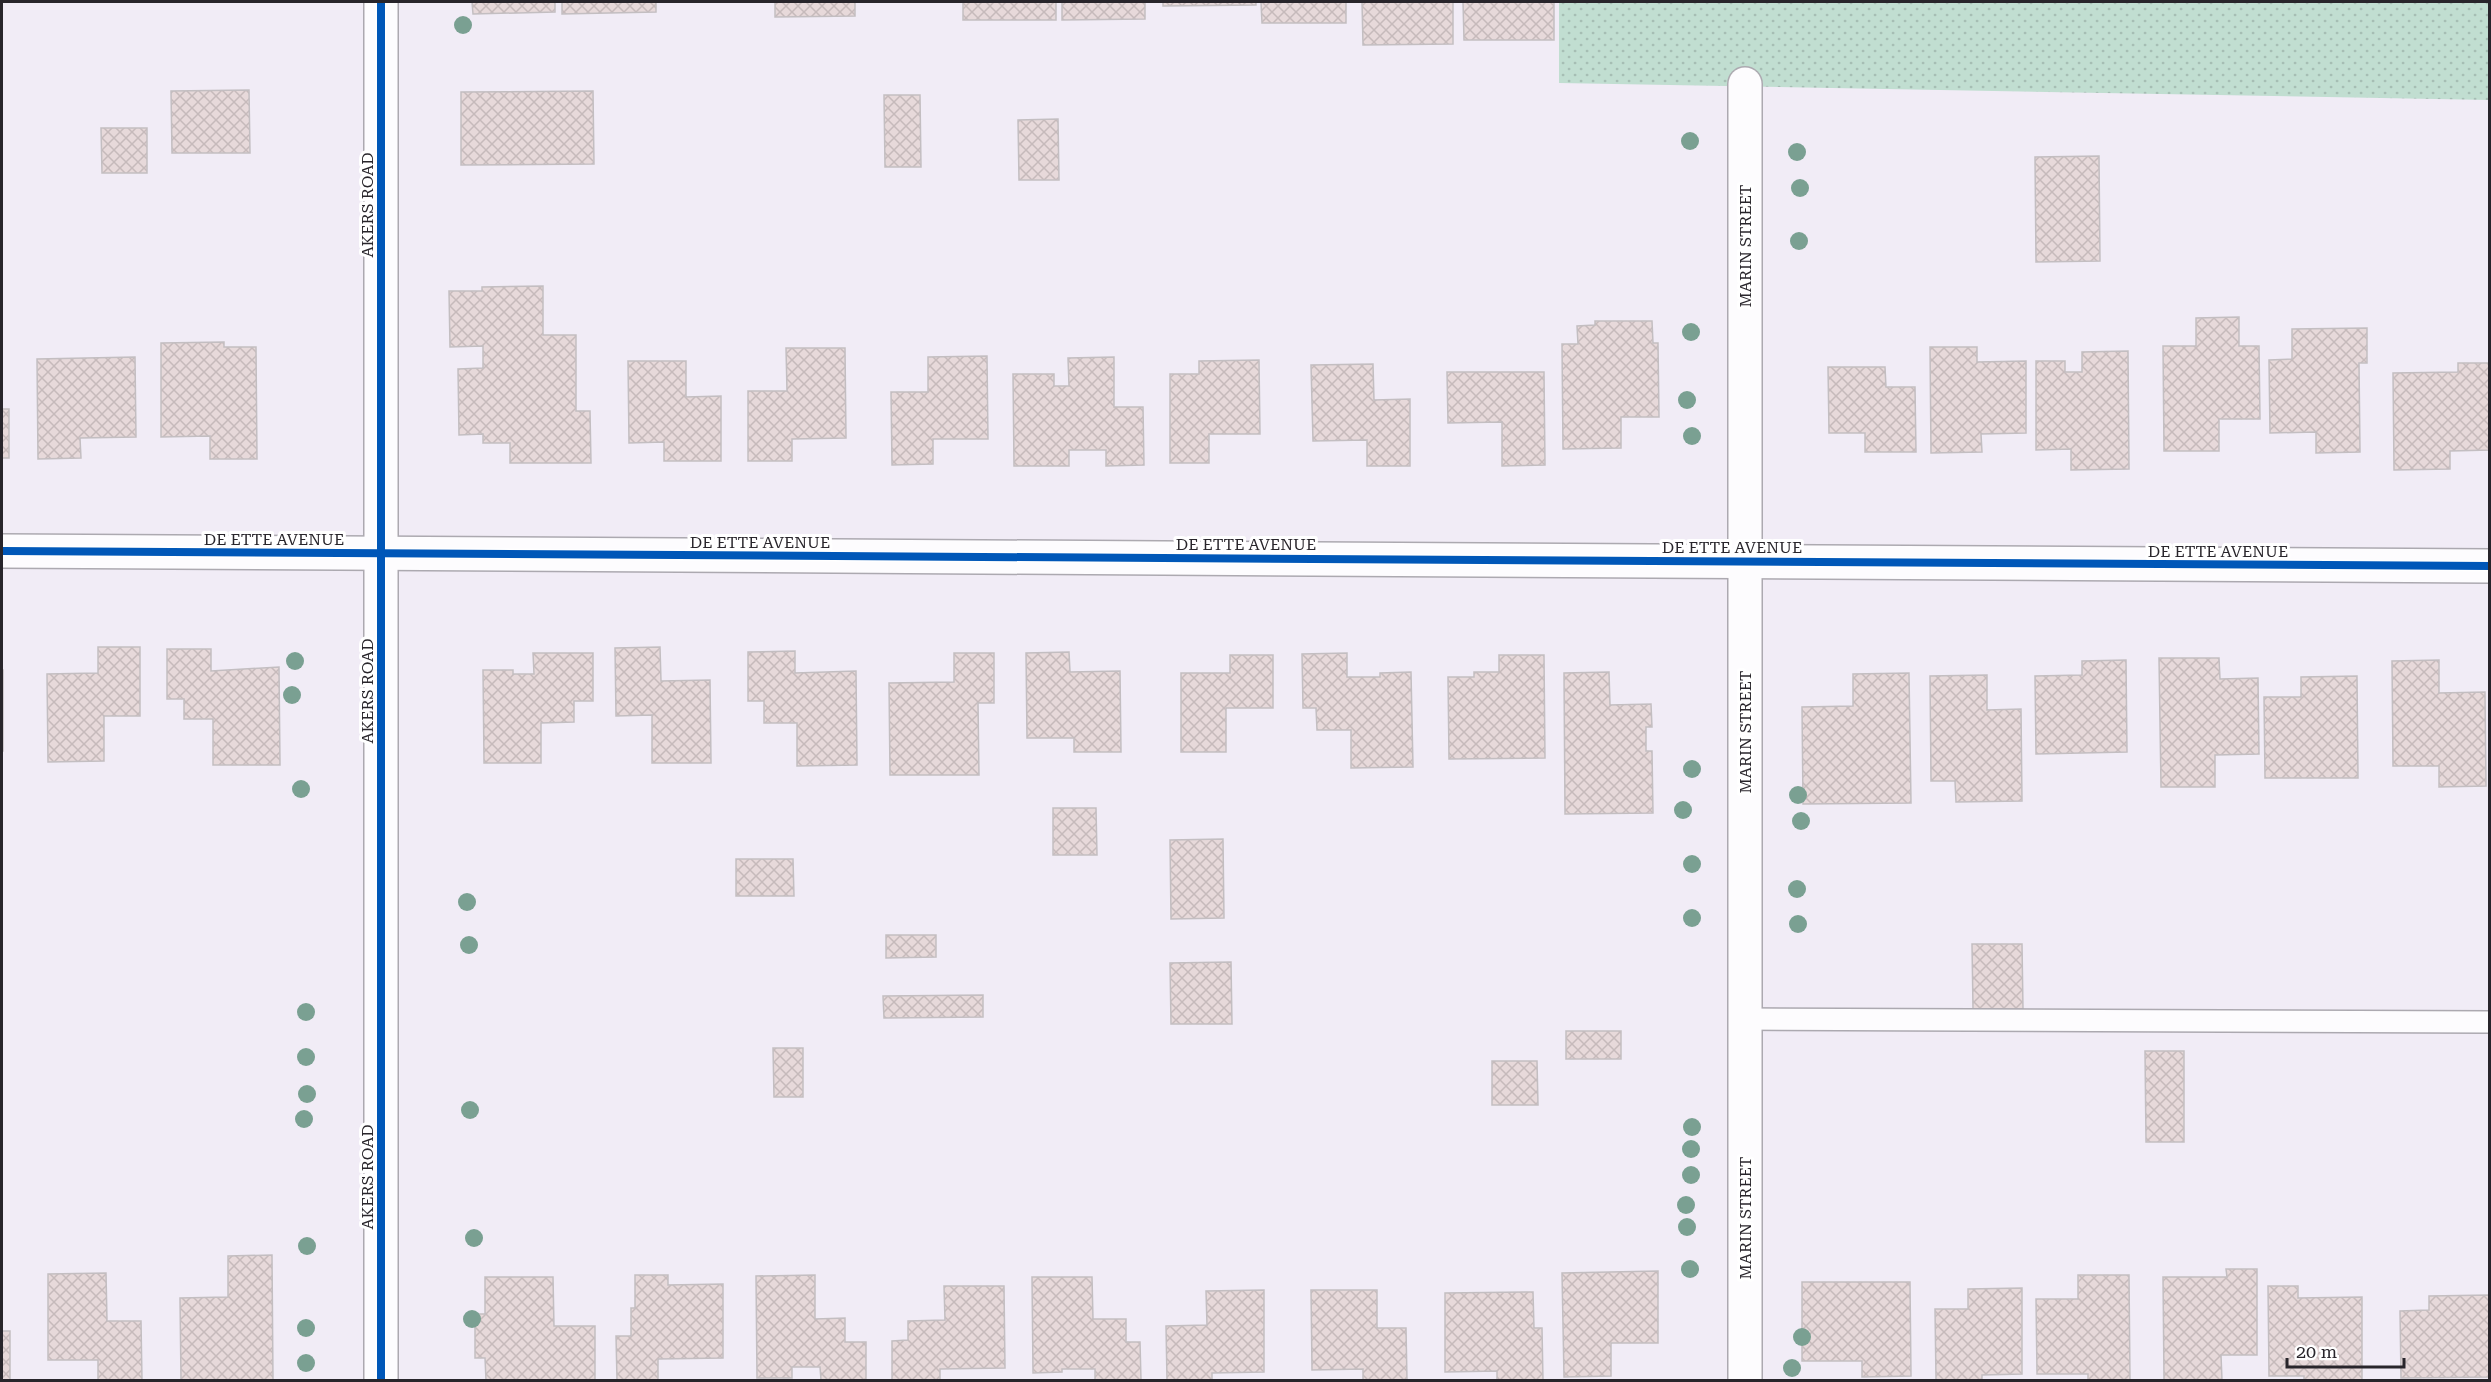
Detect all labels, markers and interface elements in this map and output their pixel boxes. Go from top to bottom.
street label: AKERS ROAD [358,152,377,258]
street label: MARIN STREET [1736,184,1755,308]
street label: DE ETTE AVENUE [204,530,344,549]
street label: DE ETTE AVENUE [690,533,830,552]
street label: DE ETTE AVENUE [1176,535,1316,554]
street label: DE ETTE AVENUE [1662,538,1802,557]
street label: DE ETTE AVENUE [2148,542,2288,561]
street label: AKERS ROAD [358,638,377,744]
street label: MARIN STREET [1736,670,1755,794]
street label: AKERS ROAD [358,1124,377,1230]
street label: MARIN STREET [1736,1156,1755,1280]
scale bar [2287,1331,2404,1369]
text: 20 m [2296,1341,2337,1362]

